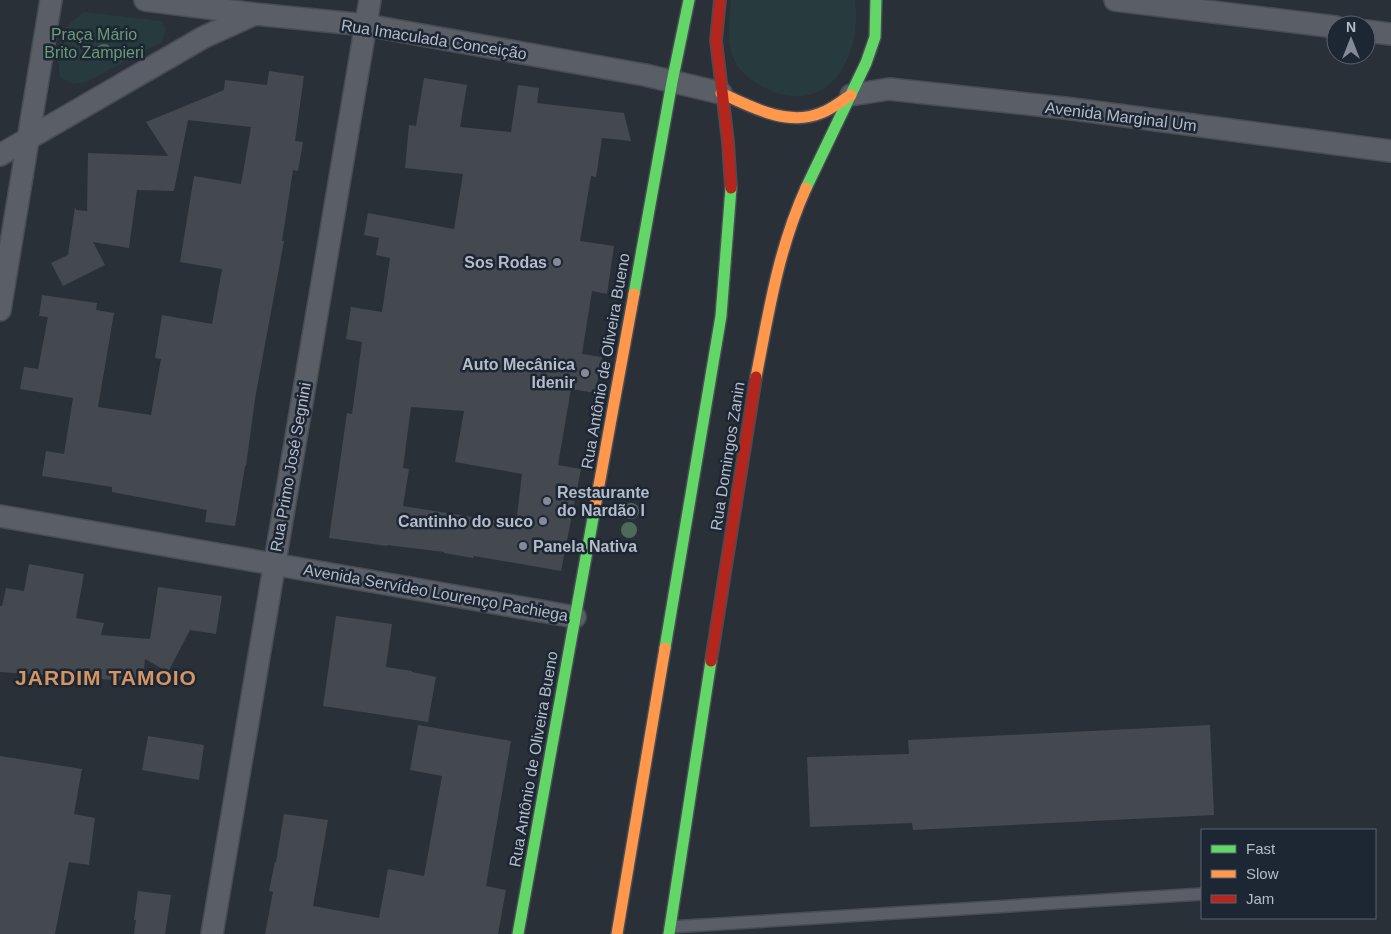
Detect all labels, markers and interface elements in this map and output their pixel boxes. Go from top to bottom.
north arrow [1326,15,1376,65]
street label: Rua Imaculada Conceição [340,16,528,63]
text: N [1346,19,1356,35]
park label: Praça Mário Brito Zampieri [44,26,144,61]
street label: Avenida Marginal Um [1044,99,1198,134]
street label: Rua Antônio de Oliveira Bueno [578,252,633,470]
place label: Sos Rodas [464,254,547,271]
marker: Sos Rodas [551,256,563,268]
place label: Auto Mecânica Idenir [462,356,575,391]
marker: Auto Mecânica Idenir [579,367,591,379]
street label: Rua Primo José Segnini [267,381,314,553]
street label: Rua Domingos Zanin [707,381,748,532]
place label: Restaurante do Nardão I [557,484,650,519]
marker: Restaurante do Nardão I [541,495,553,507]
place label: Cantinho do suco [398,513,533,530]
marker: Cantinho do suco [537,515,549,527]
place label: Panela Nativa [533,538,637,555]
marker: Panela Nativa [517,540,529,552]
street label: Avenida Servídeo Lourenço Pachiega [302,561,570,624]
street label: Rua Antônio de Oliveira Bueno [506,650,561,868]
district label: JARDIM TAMOIO [15,666,197,689]
legend [1201,829,1376,919]
text: Fast [1246,840,1276,857]
text: Slow [1246,865,1279,882]
text: Jam [1246,890,1274,907]

